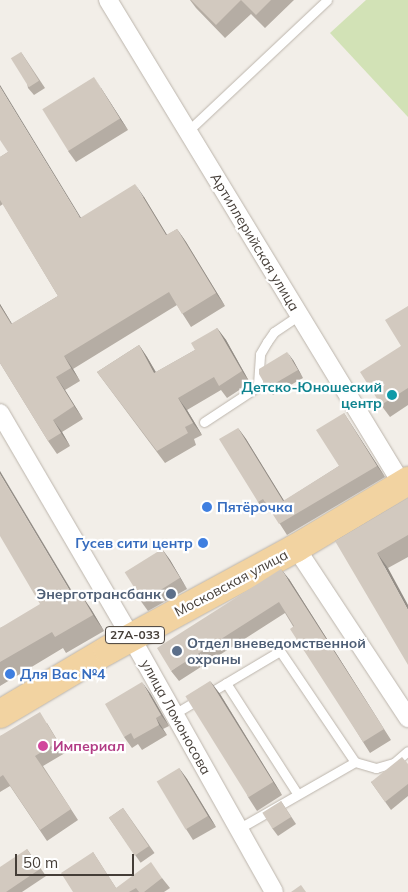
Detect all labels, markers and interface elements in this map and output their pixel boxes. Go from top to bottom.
street label: Артиллерийская улица [207,170,303,314]
place label: Детско-Юношеский центр [241,379,382,412]
marker: Детско-Юношеский центр [386,389,398,401]
place label: Пятёрочка [217,499,293,515]
marker: Пятёрочка [201,501,213,513]
place label: Гусев сити центр [75,535,193,551]
marker: Гусев сити центр [197,537,209,549]
street label: Московская улица [171,546,291,620]
place label: Энерготрансбанк [36,586,161,602]
marker: Энерготрансбанк [165,588,177,600]
road number: 27А-033 [104,626,166,644]
place label: Отдел вневедомственной охраны [187,635,366,668]
marker: Отдел вневедомственной охраны [171,645,183,657]
street label: улица Ломоносова [137,657,215,777]
place label: Для Вас №4 [20,666,105,682]
marker: Для Вас №4 [4,668,16,680]
place label: Империал [53,738,125,754]
marker: Империал [37,740,49,752]
scale bar [18,844,136,876]
text: 50 m [23,853,58,872]

